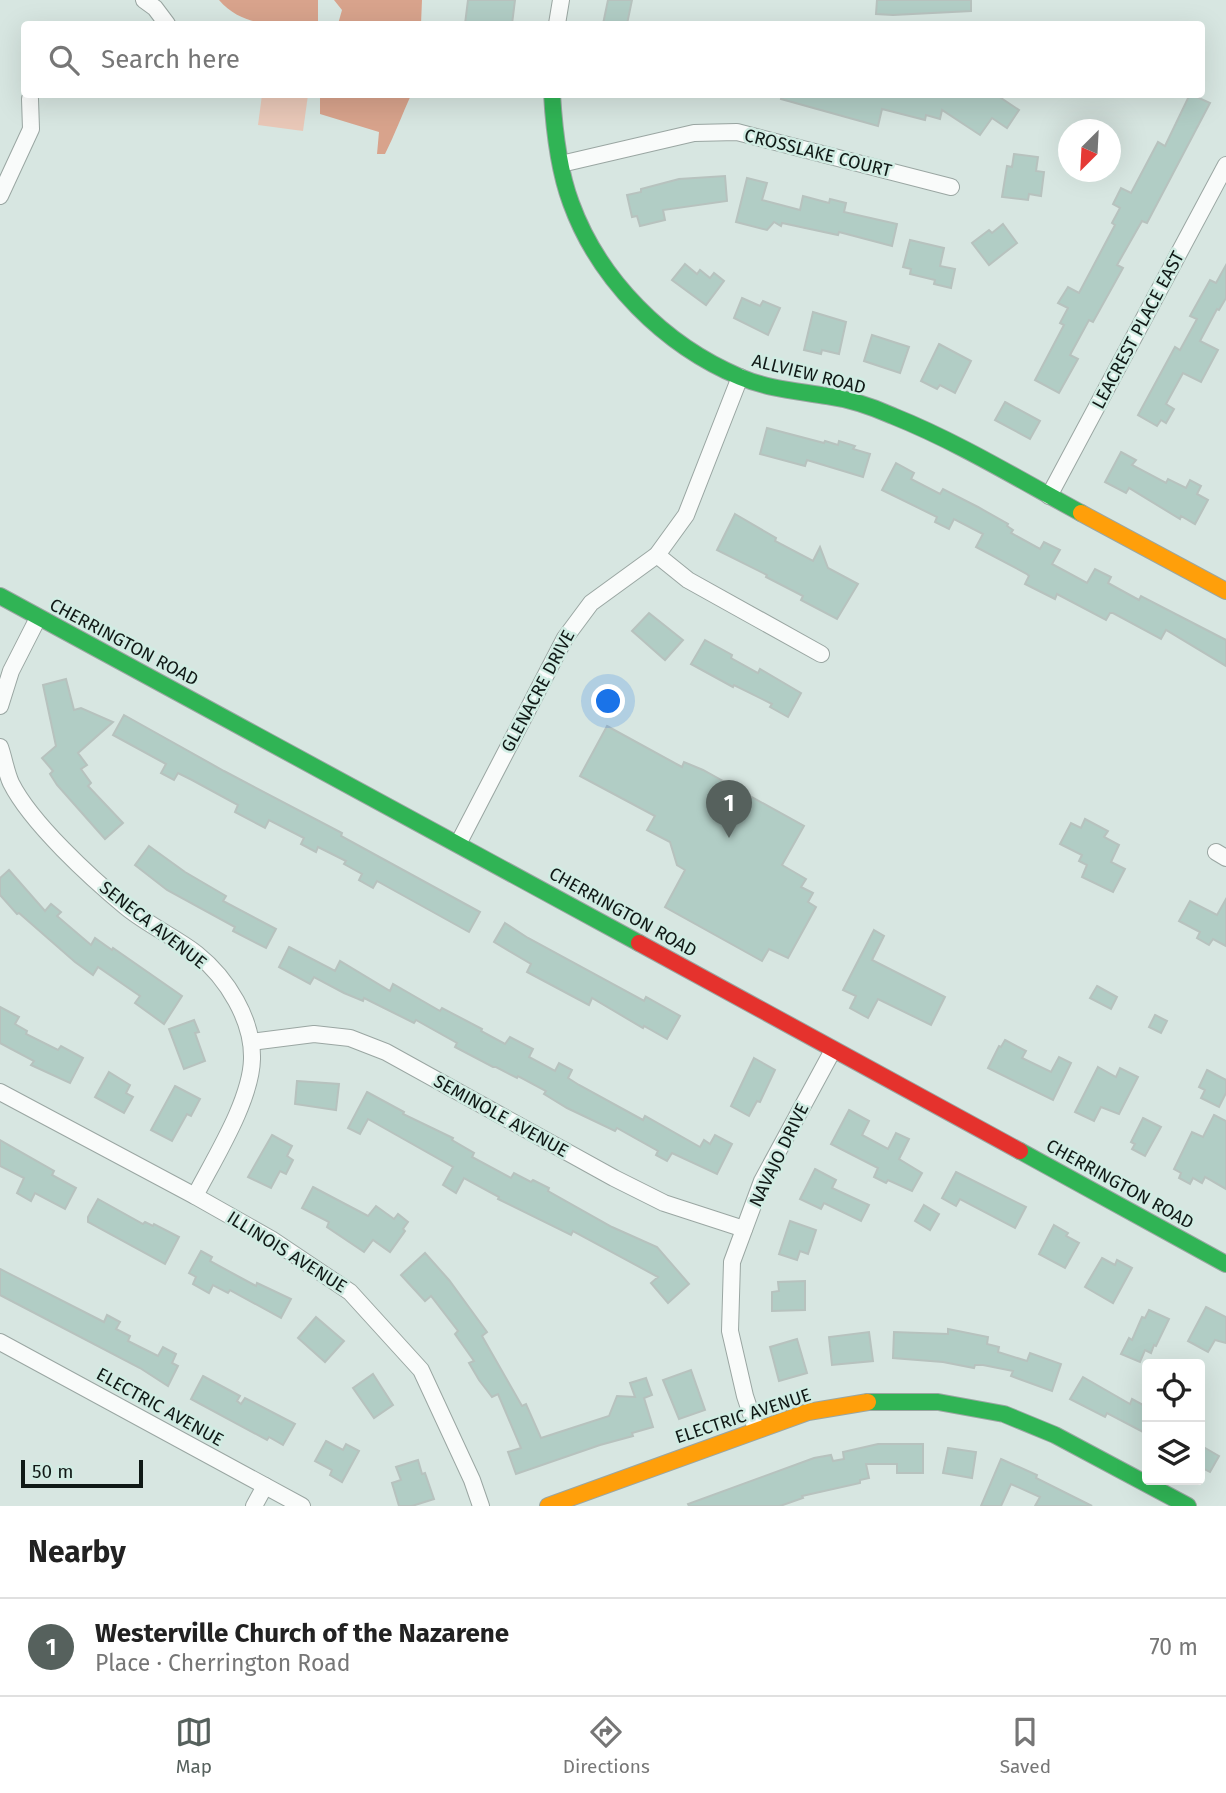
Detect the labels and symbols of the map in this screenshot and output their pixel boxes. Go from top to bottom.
north arrow [1058,119,1121,182]
street label: CROSSLAKE COURT [742,124,895,182]
street label: LEACREST PLACE EAST [1087,247,1189,413]
street label: ALLVIEW ROAD [750,349,868,399]
street label: CHERRINGTON ROAD [46,593,202,691]
street label: GLENACRE DRIVE [497,626,579,756]
your location [591,684,625,718]
pin: 1 [706,780,752,838]
street label: CHERRINGTON ROAD [545,862,701,962]
street label: SENECA AVENUE [95,876,211,974]
street label: SEMINOLE AVENUE [430,1070,572,1162]
street label: NAVAJO DRIVE [744,1100,814,1210]
street label: CHERRINGTON ROAD [1042,1134,1198,1234]
street label: ILLINOIS AVENUE [223,1206,351,1298]
street label: ELECTRIC AVENUE [93,1363,227,1451]
street label: ELECTRIC AVENUE [672,1384,814,1448]
scale bar [21,1457,144,1489]

